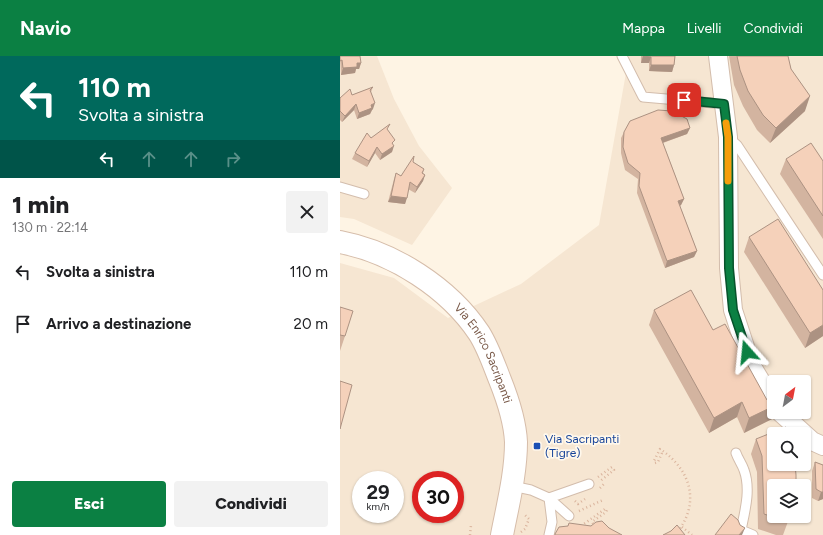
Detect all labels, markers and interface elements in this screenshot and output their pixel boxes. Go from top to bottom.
text: Navio [20,17,71,40]
text: Mappa [622,20,665,37]
text: Livelli [687,20,722,37]
text: Condividi [744,20,803,37]
text: 110 m [78,70,151,104]
icon: left [12,72,64,124]
pin [667,83,701,117]
icon: arrive [673,89,695,111]
text: Svolta a sinistra [78,104,204,126]
icon: left [96,148,118,170]
icon: ahead [138,148,160,170]
icon: ahead [180,148,202,170]
icon: right [222,148,244,170]
text: 1 min [12,190,69,219]
button: close [286,191,328,233]
text: 130 m · 22:14 [12,220,88,235]
icon: left [12,261,34,283]
text: Svolta a sinistra [46,263,155,281]
text: 110 m [290,263,328,281]
street label: Via Enrico Sacripanti [451,301,515,405]
icon: arrive [12,313,34,335]
text: Arrivo a destinazione [46,315,191,333]
text: 20 m [294,315,328,333]
position arrow [726,331,768,373]
north arrow [767,375,811,419]
map controls [767,375,811,523]
button: search [767,427,811,471]
place label: Via Sacripanti (Tigre) [545,432,619,460]
marker: Via Sacripanti (Tigre) [532,441,542,451]
speed limit sign: 30 [412,471,464,523]
button: layers [767,479,811,523]
text: 29 [366,480,390,504]
button: Esci [12,481,166,527]
button: Condividi [174,481,328,527]
text: km/h [367,500,389,513]

